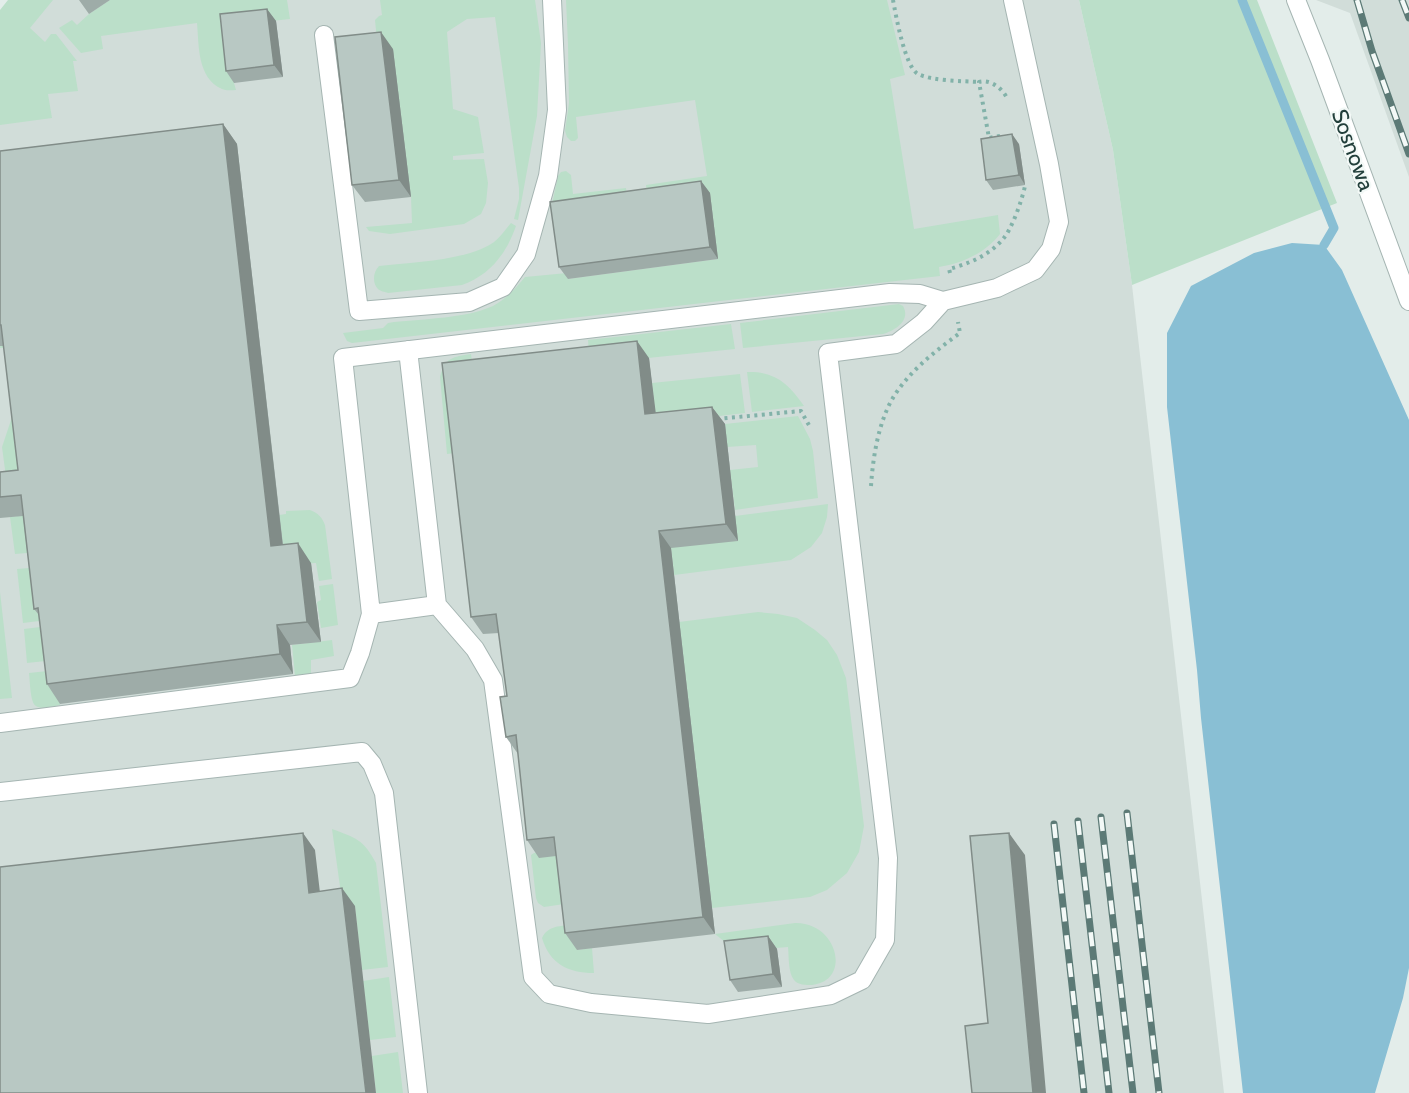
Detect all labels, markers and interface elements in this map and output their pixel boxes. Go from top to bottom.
street label: Sosnowa [1326,106,1380,195]

